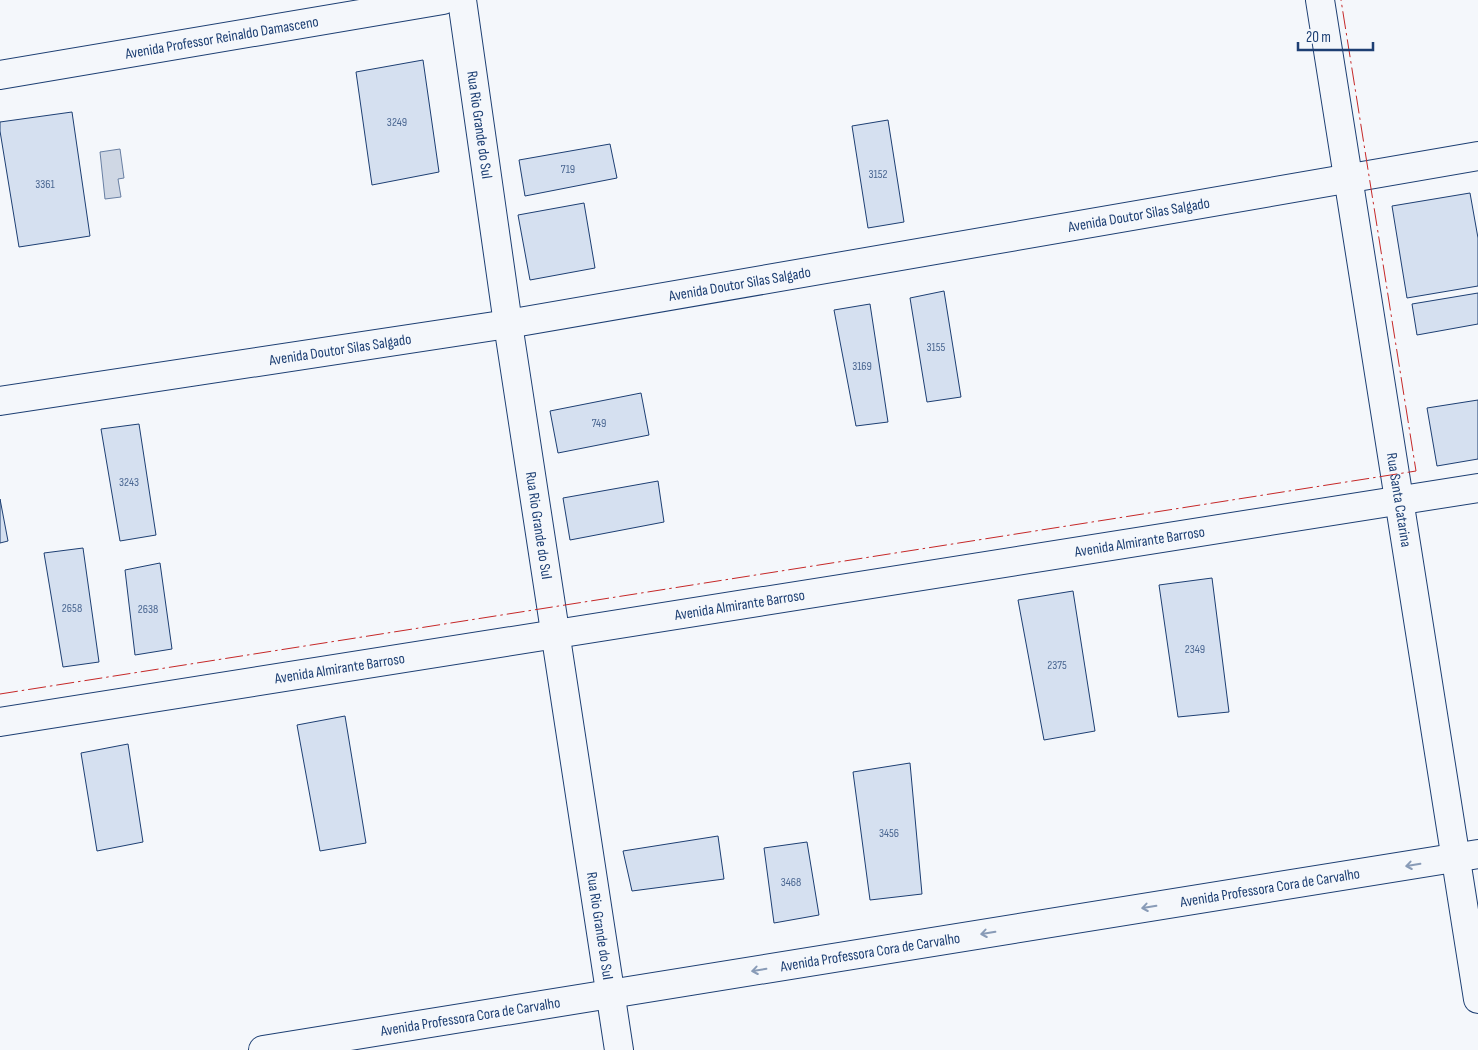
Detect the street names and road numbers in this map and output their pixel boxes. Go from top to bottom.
street label: Avenida Professor Reinaldo Damasceno [123,12,320,64]
street label: Rua Rio Grande do Sul [462,70,496,180]
street label: Avenida Doutor Silas Salgado [1066,194,1211,237]
street label: Avenida Doutor Silas Salgado [666,263,812,306]
street label: Avenida Doutor Silas Salgado [267,330,413,370]
street label: Rua Santa Catarina [1382,451,1415,549]
street label: Rua Rio Grande do Sul [521,470,556,581]
street label: Avenida Almirante Barroso [1072,522,1206,562]
street label: Avenida Almirante Barroso [672,586,806,625]
street label: Avenida Almirante Barroso [272,649,406,689]
street label: Avenida Professora Cora de Carvalho [1178,864,1361,912]
street label: Rua Rio Grande do Sul [582,871,617,981]
street label: Avenida Professora Cora de Carvalho [778,929,961,977]
street label: Avenida Professora Cora de Carvalho [378,993,562,1041]

